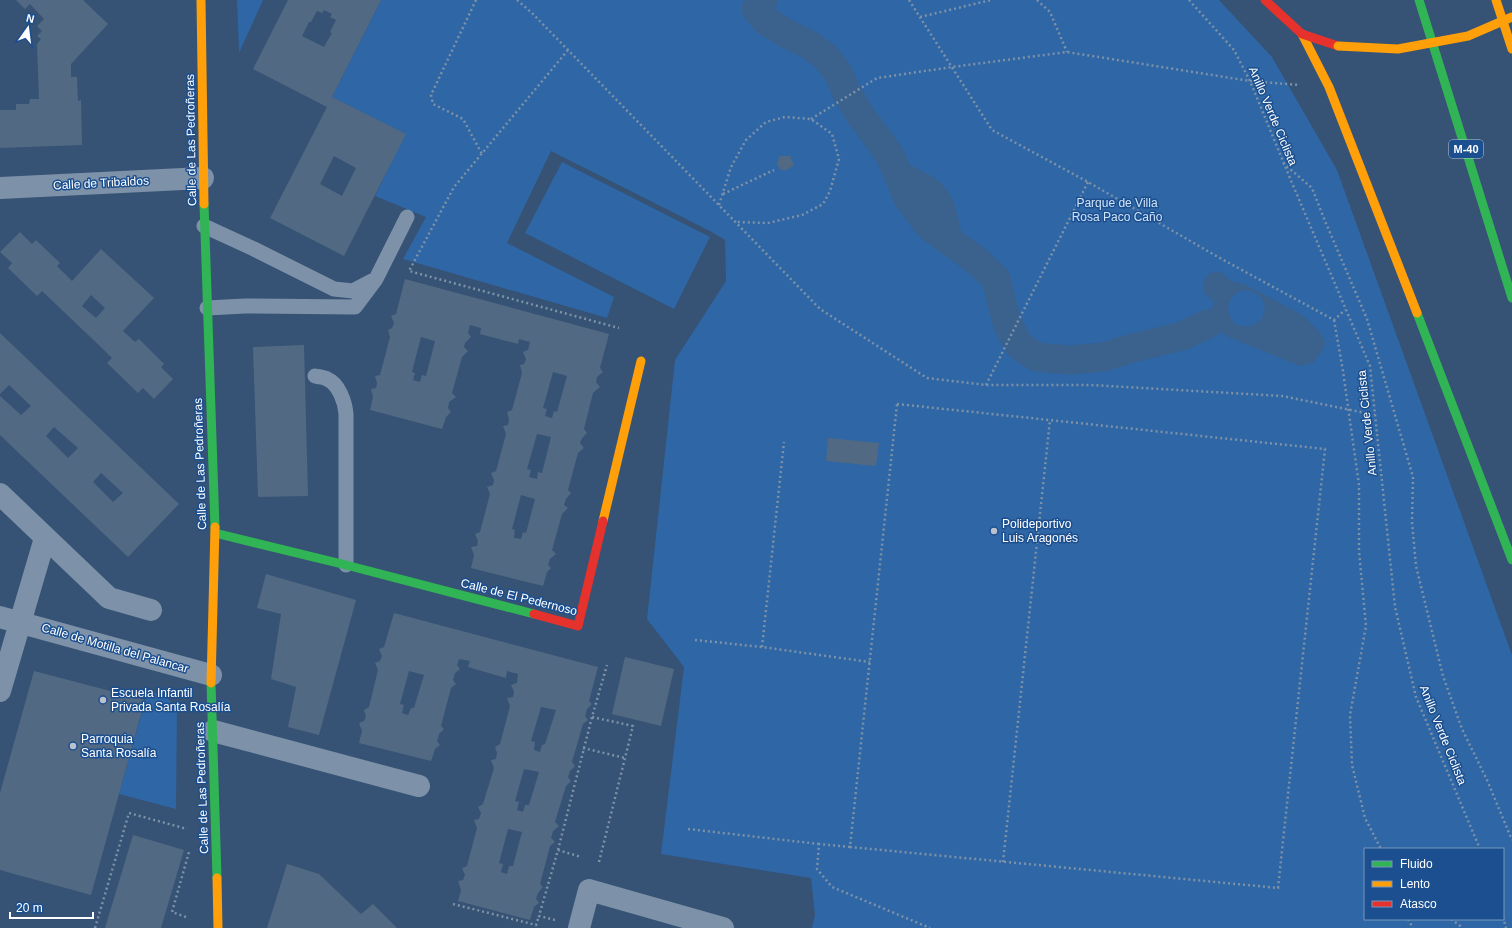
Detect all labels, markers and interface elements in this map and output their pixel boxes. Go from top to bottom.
north arrow [8,8,48,48]
text: N [25,12,36,25]
street label: Anillo Verde Ciclista [1246,64,1300,168]
street label: Calle de Las Pedroñeras [183,74,199,206]
road number: M-40 [1449,140,1483,158]
street label: Calle de Tribaldos [53,173,149,193]
park label: Parque de Villa Rosa Paco Caño [1072,196,1163,224]
street label: Anillo Verde Ciclista [1354,369,1380,476]
street label: Calle de Las Pedroñeras [191,398,209,530]
place label: Polideportivo Luis Aragonés [1002,517,1078,545]
marker: Polideportivo Luis Aragonés [989,526,999,536]
street label: Calle de El Pedernoso [459,576,579,618]
street label: Calle de Motilla del Palancar [40,620,190,676]
street label: Anillo Verde Ciclista [1417,683,1469,787]
place label: Escuela Infantil Privada Santa Rosalía [111,686,231,714]
marker: Escuela Infantil Privada Santa Rosalía [98,695,108,705]
street label: Calle de Las Pedroñeras [193,722,211,854]
place label: Parroquia Santa Rosalía [81,732,157,760]
marker: Parroquia Santa Rosalía [68,741,78,751]
legend [1364,848,1504,920]
text: Fluido [1400,857,1433,871]
text: Lento [1400,877,1430,891]
scale bar [10,894,93,920]
text: Atasco [1400,897,1437,911]
text: 20 m [16,901,43,915]

